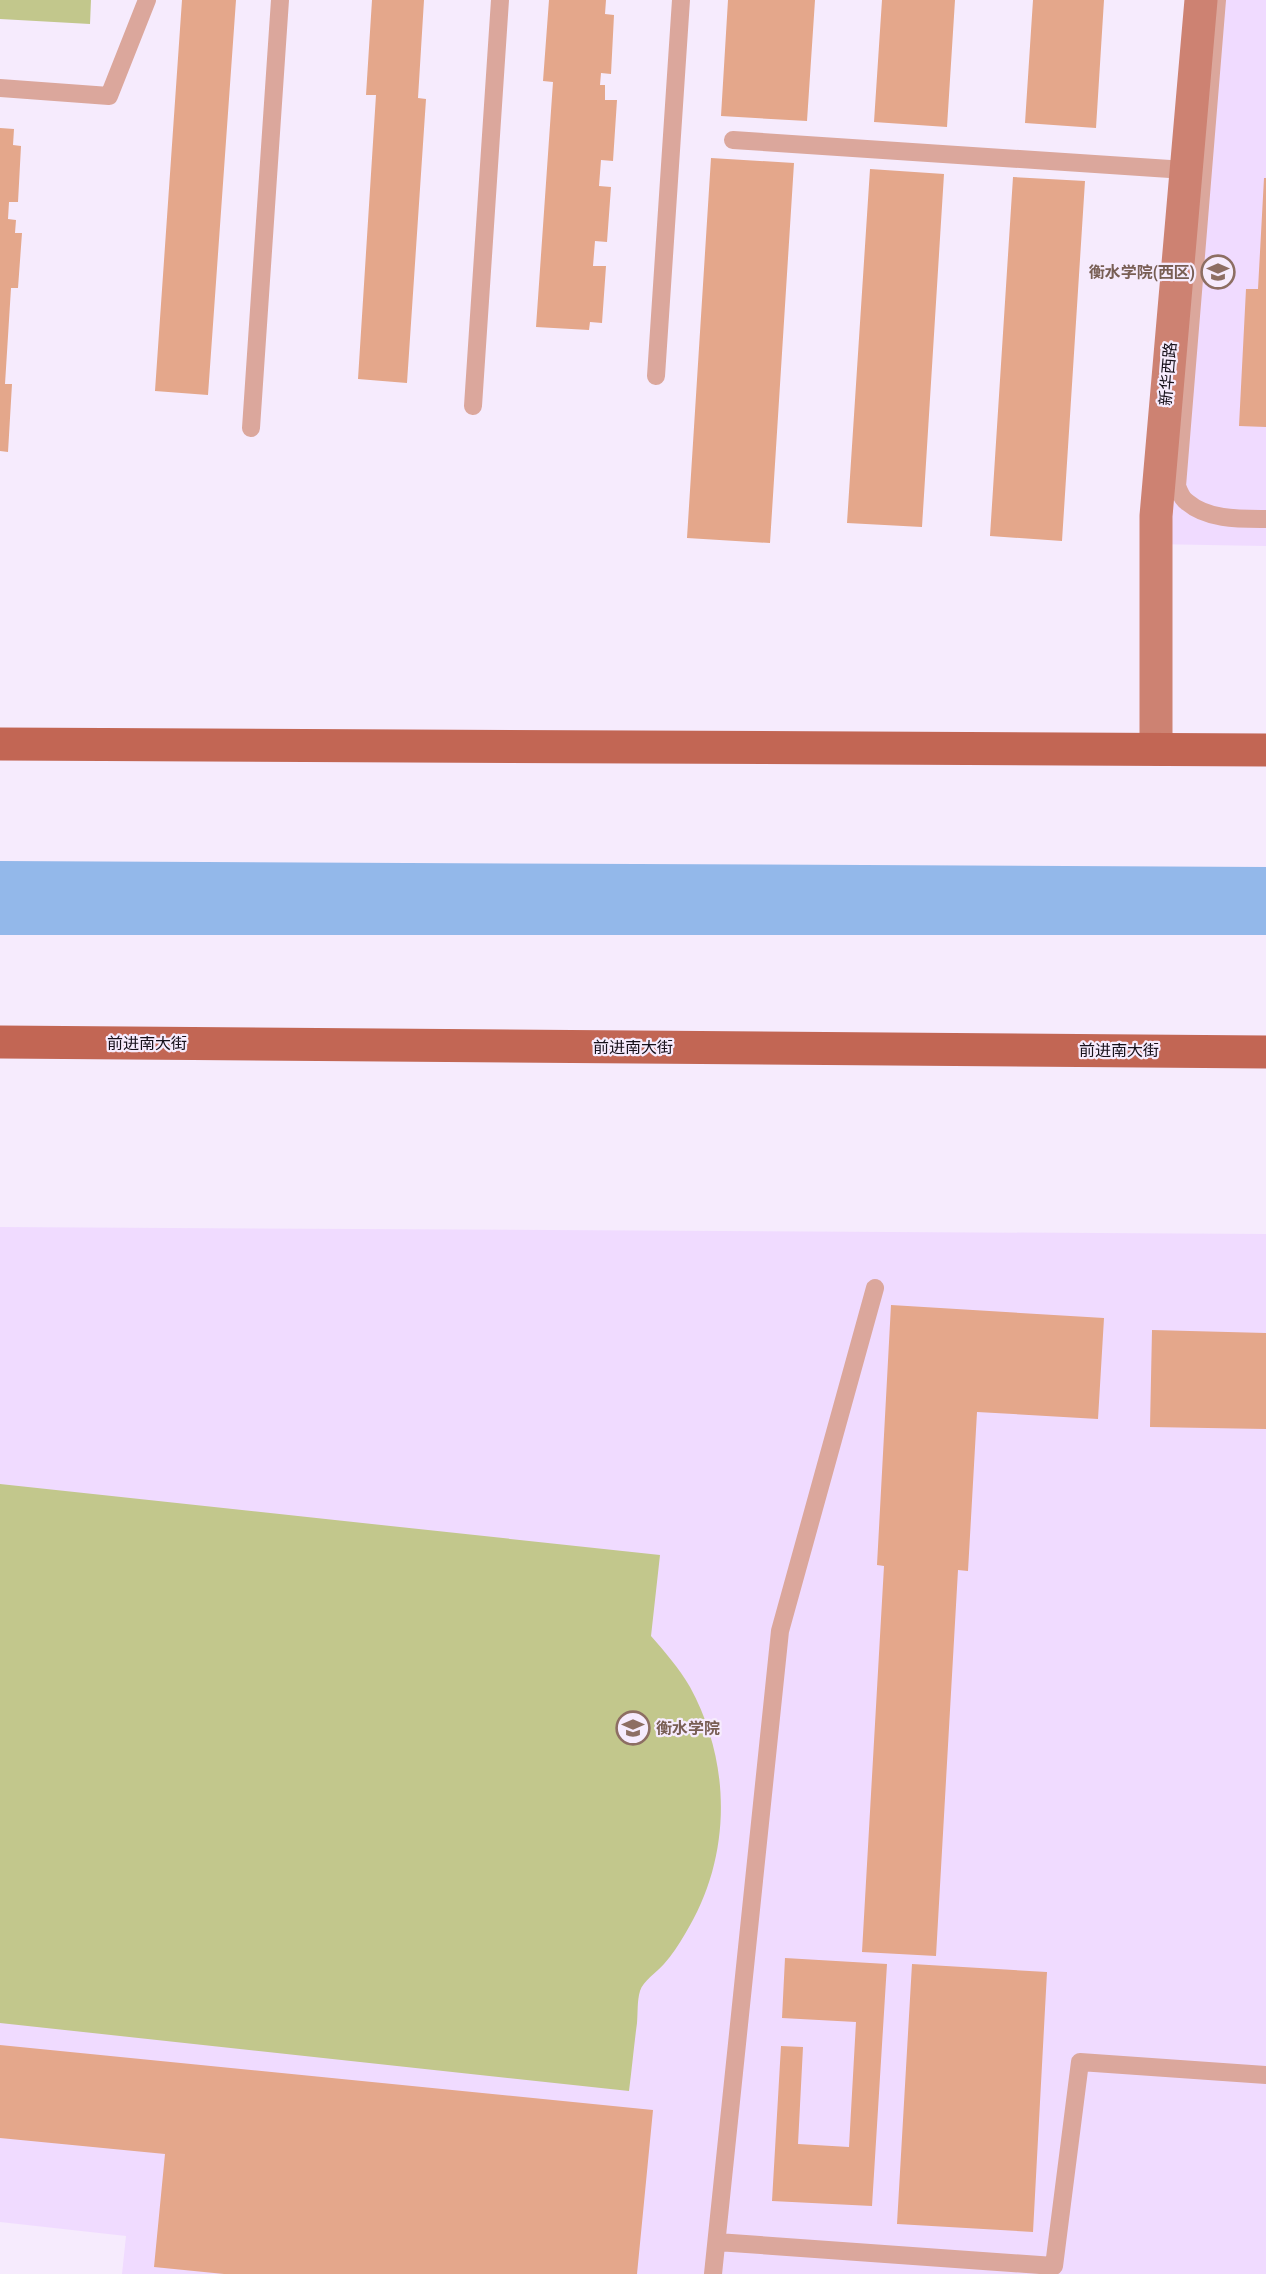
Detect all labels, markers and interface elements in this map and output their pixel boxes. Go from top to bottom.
school or university icon: 衡水学院(西区) [1200,254,1236,290]
place label: 衡水学院(西区) [1089,263,1195,282]
street label: 新华西路 [1156,341,1180,407]
street label: 前进南大街 [107,1034,187,1053]
street label: 前进南大街 [593,1038,673,1057]
street label: 前进南大街 [1079,1041,1159,1060]
school or university icon: 衡水学院 [615,1710,651,1746]
place label: 衡水学院 [656,1719,720,1738]

